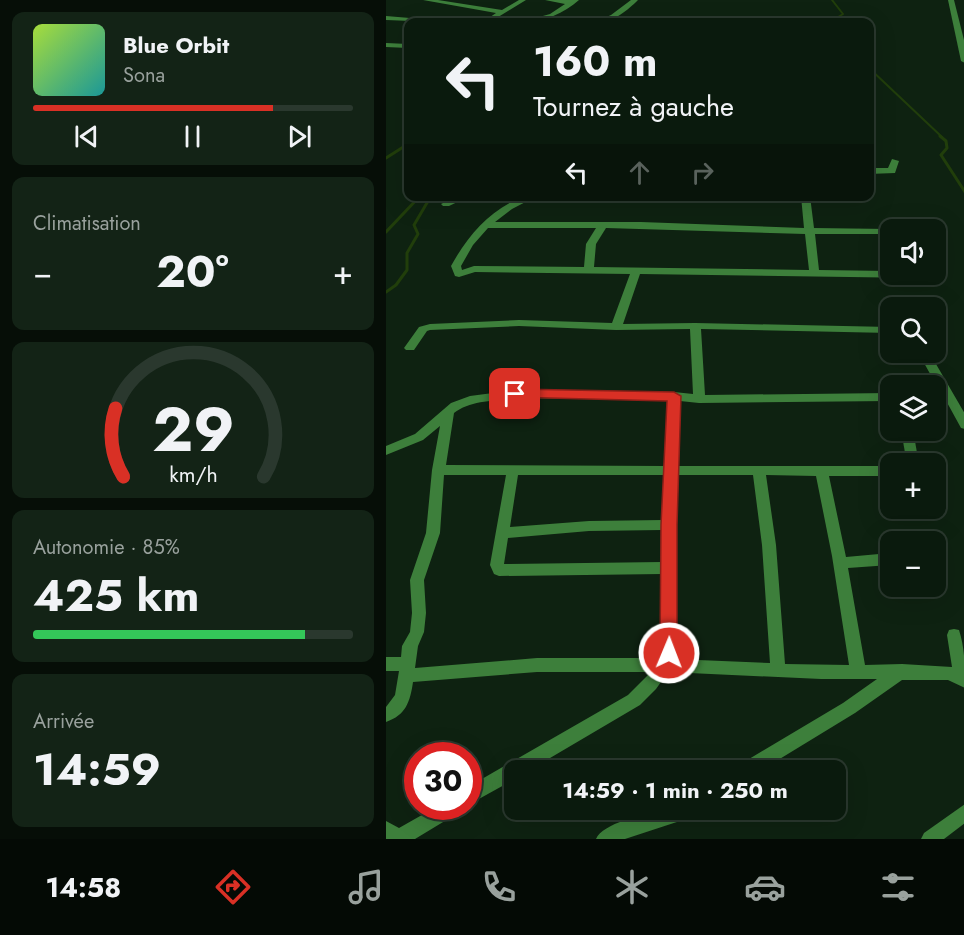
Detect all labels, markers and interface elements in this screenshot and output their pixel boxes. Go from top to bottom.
text: Blue Orbit [123,29,229,61]
text: 160 m [533,31,657,92]
icon: left [434,42,512,120]
text: Sona [123,61,165,90]
text: Tournez à gauche [533,87,734,126]
icon: previous [70,120,103,153]
icon: pause [176,120,209,153]
icon: next [283,120,316,153]
icon: left [560,156,593,189]
icon: ahead [623,156,656,189]
icon: right [686,156,719,189]
text: Climatisation [33,209,141,238]
map controls [880,219,946,597]
button: sound [880,219,946,285]
text: 20° [156,239,229,304]
text: − [33,249,52,296]
text: + [333,249,353,296]
button: search [880,297,946,363]
pin [489,368,540,419]
button: layers [880,375,946,441]
icon: arrive [498,377,531,410]
text: 29 [152,384,234,474]
button: + [880,453,946,519]
text: km/h [169,459,217,490]
button: − [880,531,946,597]
text: Autonomie · 85% [33,533,180,562]
text: 425 km [33,563,199,628]
position arrow [637,621,701,685]
text: Arrivée [33,707,94,736]
text: 14:59 [33,737,161,802]
speed limit sign: 30 [404,742,482,820]
text: 14:59 · 1 min · 250 m [562,774,788,806]
icon: directions [212,866,254,908]
icon: music [345,866,387,908]
icon: phone [478,866,520,908]
icon: climate [611,866,653,908]
icon: car [744,866,786,908]
icon: filters [877,866,919,908]
text: 14:58 [45,868,121,907]

